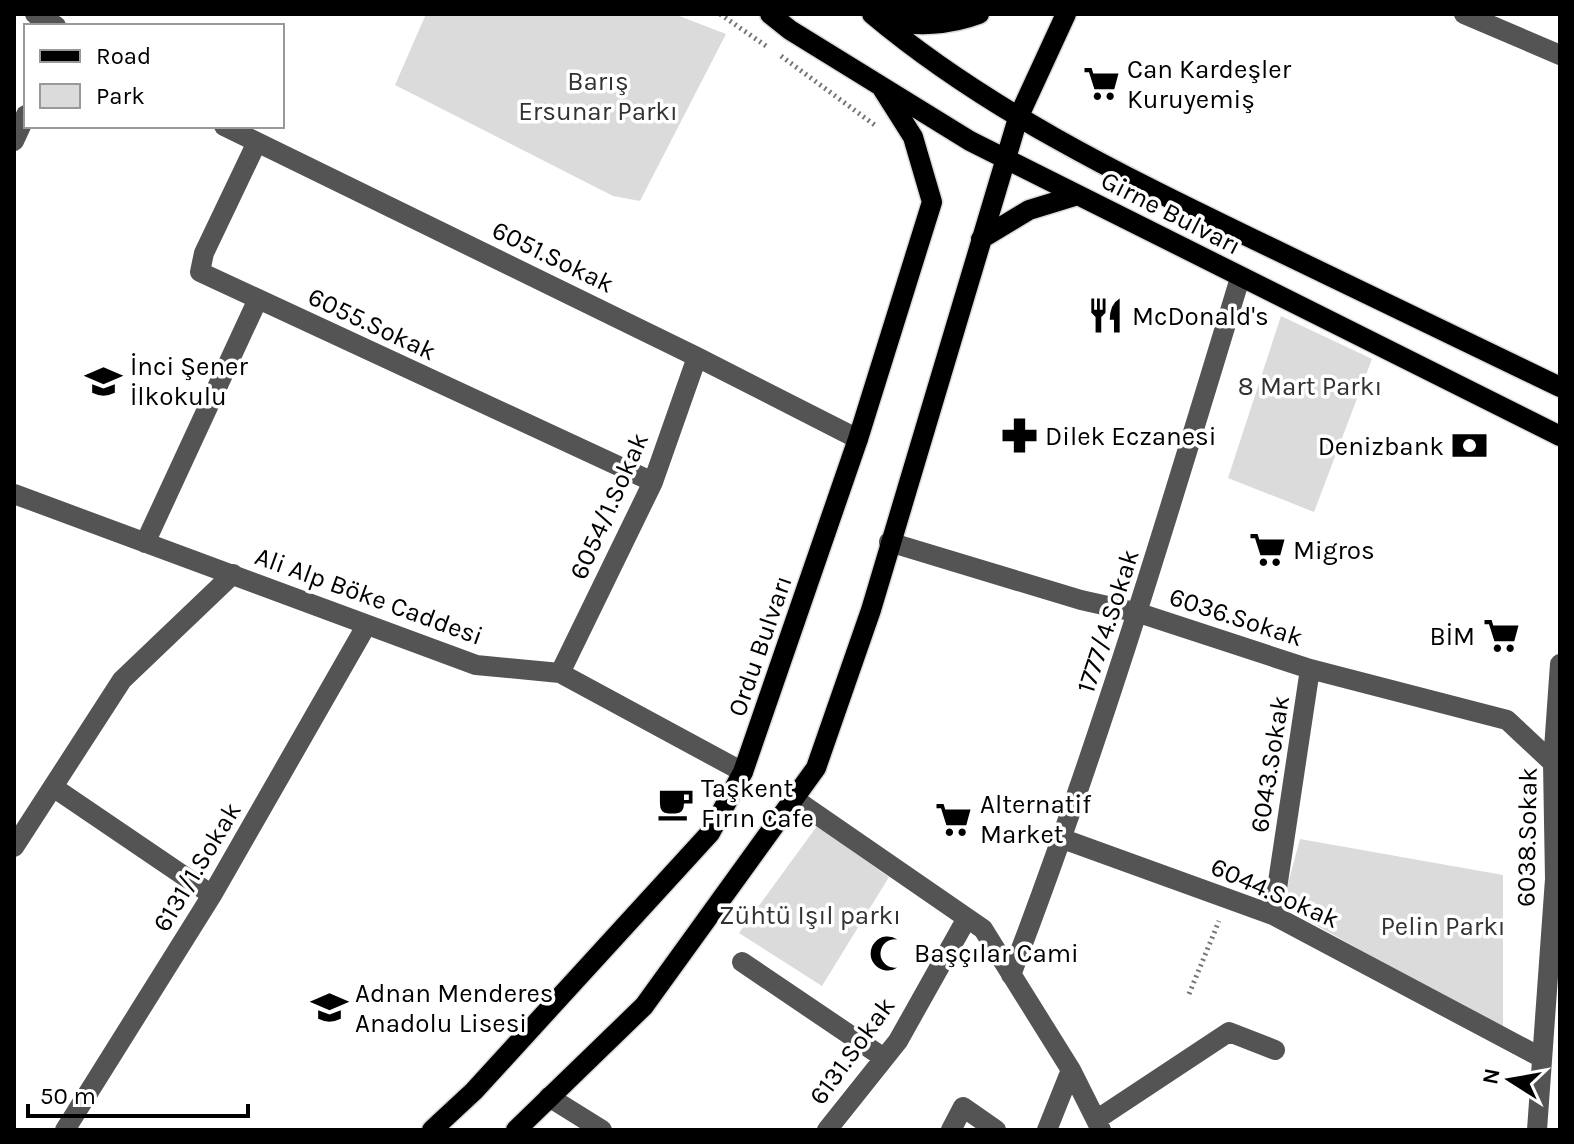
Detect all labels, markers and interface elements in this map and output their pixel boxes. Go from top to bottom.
legend [24,24,284,128]
text: Road [96,42,151,70]
place label: Can Kardeşler Kuruyemiş [1127,54,1292,115]
supermarket icon: Can Kardeşler Kuruyemiş [1082,65,1120,103]
park label: Barış Ersunar Parkı [518,66,678,127]
text: Park [96,82,145,110]
street label: Girne Bulvarı [1096,164,1246,262]
street label: 6051.Sokak [487,214,619,300]
street label: 6055.Sokak [303,281,441,367]
restaurant icon: McDonald's [1087,297,1125,335]
place label: McDonald's [1132,301,1269,332]
place label: İnci Şener İlkokulu [130,351,248,412]
school or university icon: İnci Şener İlkokulu [85,362,123,400]
park label: 8 Mart Parkı [1238,371,1382,402]
pharmacy icon: Dilek Eczanesi [1000,417,1038,455]
place label: Dilek Eczanesi [1045,421,1217,452]
bank icon: Denizbank [1451,427,1489,465]
street label: 6054/1.Sokak [563,428,655,584]
place label: Denizbank [1318,431,1444,462]
supermarket icon: Migros [1248,531,1286,569]
place label: Migros [1293,535,1375,566]
street label: Ali Alp Böke Caddesi [251,540,487,652]
street label: 1777/4.Sokak [1070,545,1146,697]
street label: Ordu Bulvarı [721,571,799,721]
street label: 6036.Sokak [1165,581,1307,653]
supermarket icon: BİM [1482,617,1520,655]
place label: BİM [1430,621,1475,652]
street label: 6043.Sokak [1244,693,1296,835]
street label: 6038.Sokak [1510,767,1544,907]
place label: Taşkent Fırın Cafe [701,773,814,834]
cafe icon: Taşkent Fırın Cafe [656,784,694,822]
place label: Alternatif Market [980,789,1092,850]
street label: 6131/1.Sokak [146,797,248,937]
supermarket icon: Alternatif Market [935,800,973,838]
street label: 6044.Sokak [1206,851,1344,935]
park label: Zühtü Işıl parkı [719,900,901,931]
park label: Pelin Parkı [1380,911,1506,942]
mosque icon: Başçılar Cami [869,934,907,972]
place label: Başçılar Cami [914,938,1079,969]
place label: Adnan Menderes Anadolu Lisesi [355,978,553,1039]
school or university icon: Adnan Menderes Anadolu Lisesi [310,989,348,1027]
street label: 6131.Sokak [803,991,901,1111]
north arrow [1470,1040,1550,1120]
text: N [1477,1066,1506,1087]
scale bar [28,1068,248,1118]
text: 50 m [40,1082,96,1110]

